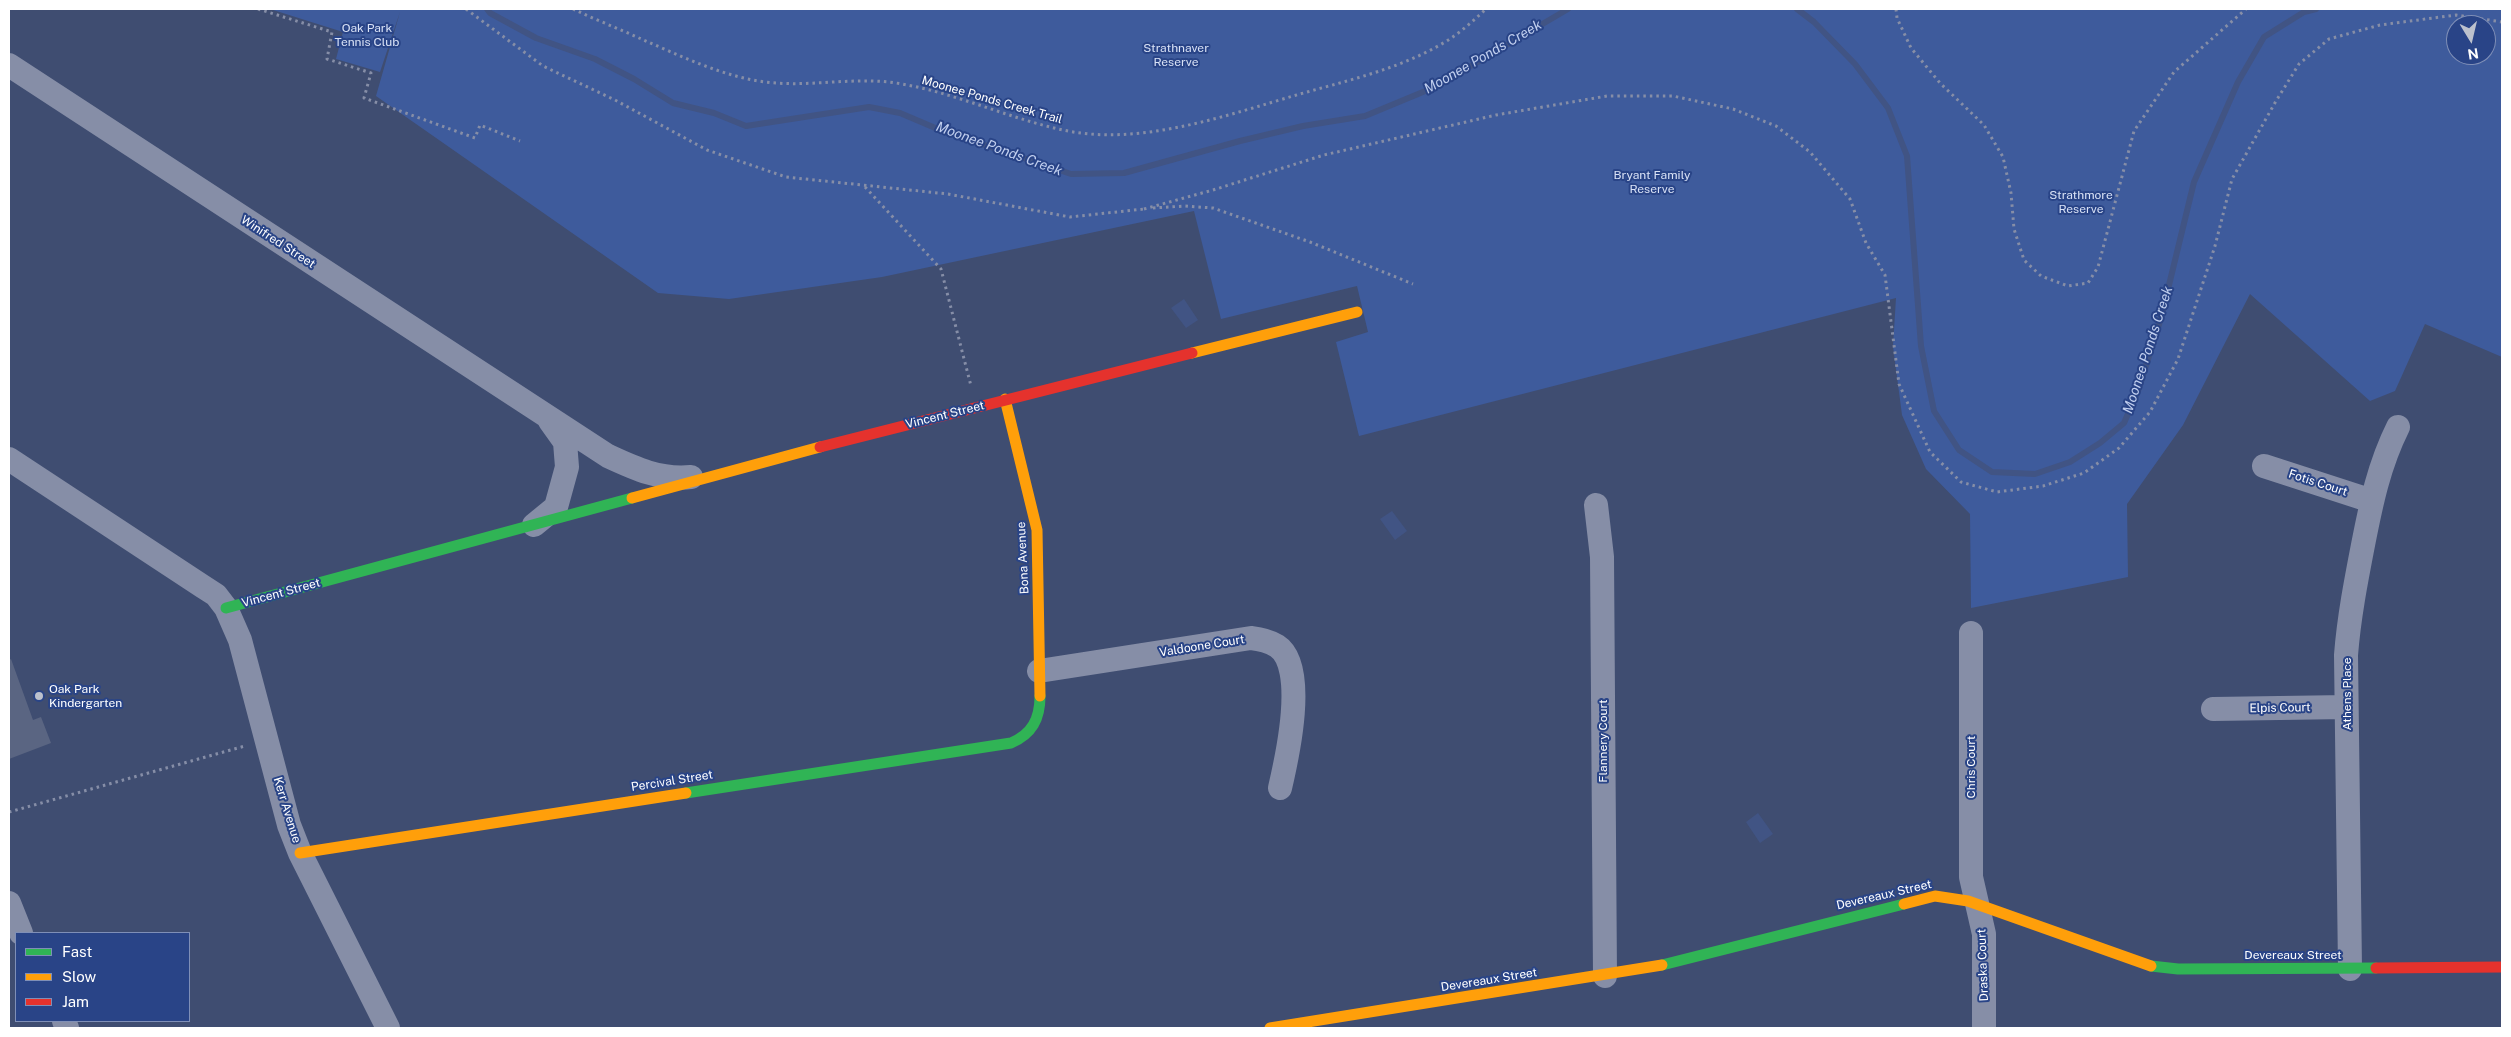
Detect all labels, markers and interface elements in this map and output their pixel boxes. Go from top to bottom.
north arrow [2446,15,2496,65]
water label: Moonee Ponds Creek [1421,16,1545,98]
park label: Oak Park Tennis Club [335,21,399,49]
park label: Strathnaver Reserve [1143,41,1209,69]
text: N [2467,45,2480,63]
street label: Moonee Ponds Creek Trail [920,73,1064,127]
water label: Moonee Ponds Creek [934,118,1064,180]
park label: Bryant Family Reserve [1614,168,1690,196]
park label: Strathmore Reserve [2049,188,2113,216]
street label: Winifred Street [238,213,318,271]
water label: Moonee Ponds Creek [2119,284,2177,416]
street label: Vincent Street [904,398,986,432]
street label: Fotis Court [2287,467,2349,499]
street label: Bona Avenue [1014,521,1032,595]
street label: Vincent Street [240,576,322,610]
street label: Valdoone Court [1158,632,1246,660]
street label: Athens Place [2340,657,2354,731]
place label: Oak Park Kindergarten [49,682,122,710]
marker: Oak Park Kindergarten [33,690,45,702]
street label: Flannery Court [1596,699,1610,783]
street label: Elpis Court [2249,700,2311,716]
street label: Chris Court [1964,735,1978,799]
street label: Percival Street [630,767,714,795]
street label: Kerr Avenue [270,775,304,845]
street label: Devereaux Street [1835,877,1933,913]
street label: Draska Court [1975,928,1991,1002]
legend [15,932,190,1022]
text: Fast [62,943,92,960]
street label: Devereaux Street [2244,948,2342,962]
street label: Devereaux Street [1440,965,1538,995]
text: Slow [62,968,96,985]
text: Jam [62,993,89,1010]

